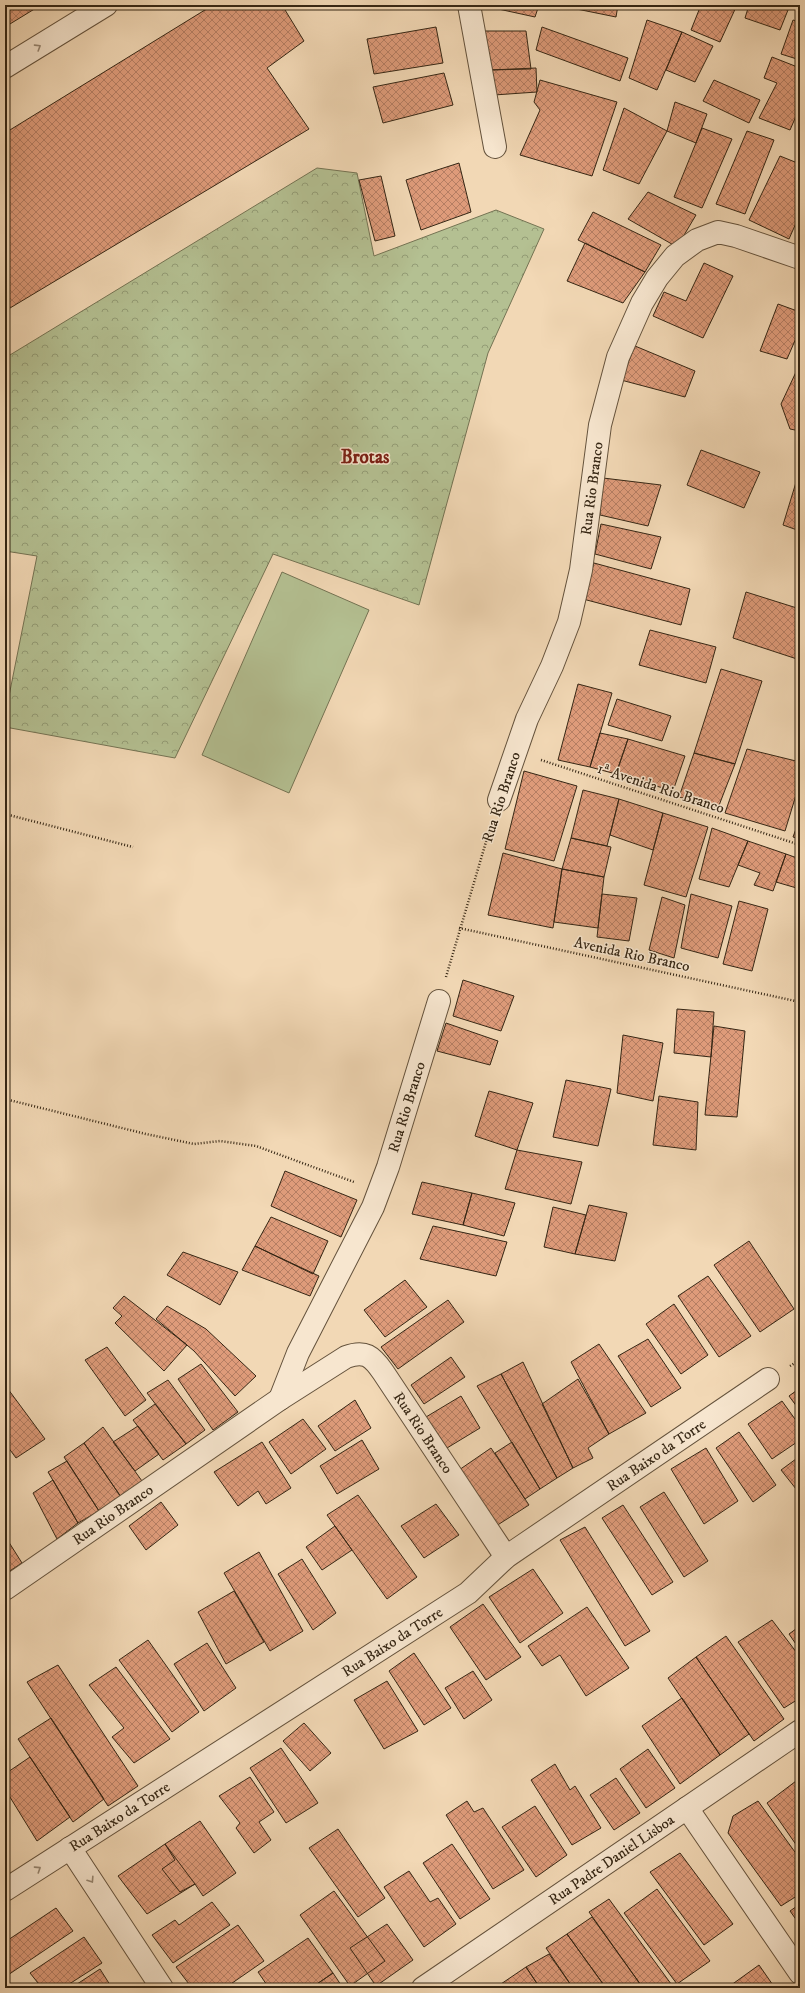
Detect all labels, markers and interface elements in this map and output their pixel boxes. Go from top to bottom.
one-way arrow [34,44,41,52]
street label: Rua Rio Branco [577,441,608,536]
district label: Brotas [341,446,390,469]
street label: Rua Rio Branco [478,749,525,845]
street label: 1ª Avenida Rio Branco [595,759,727,818]
street label: Avenida Rio Branco [572,933,692,976]
street label: Rua Rio Branco [384,1059,430,1155]
street label: Rua Rio Branco [389,1388,457,1477]
street label: Rua Baixo da Torre [603,1415,710,1496]
street label: Rua Rio Branco [69,1480,157,1550]
street label: Rua Baixo da Torre [339,1603,446,1681]
street label: Rua Baixo da Torre [66,1778,174,1856]
street label: Rua Padre Daniel Lisboa [545,1810,679,1910]
one-way arrow [33,1867,40,1874]
one-way arrow [87,1876,94,1883]

